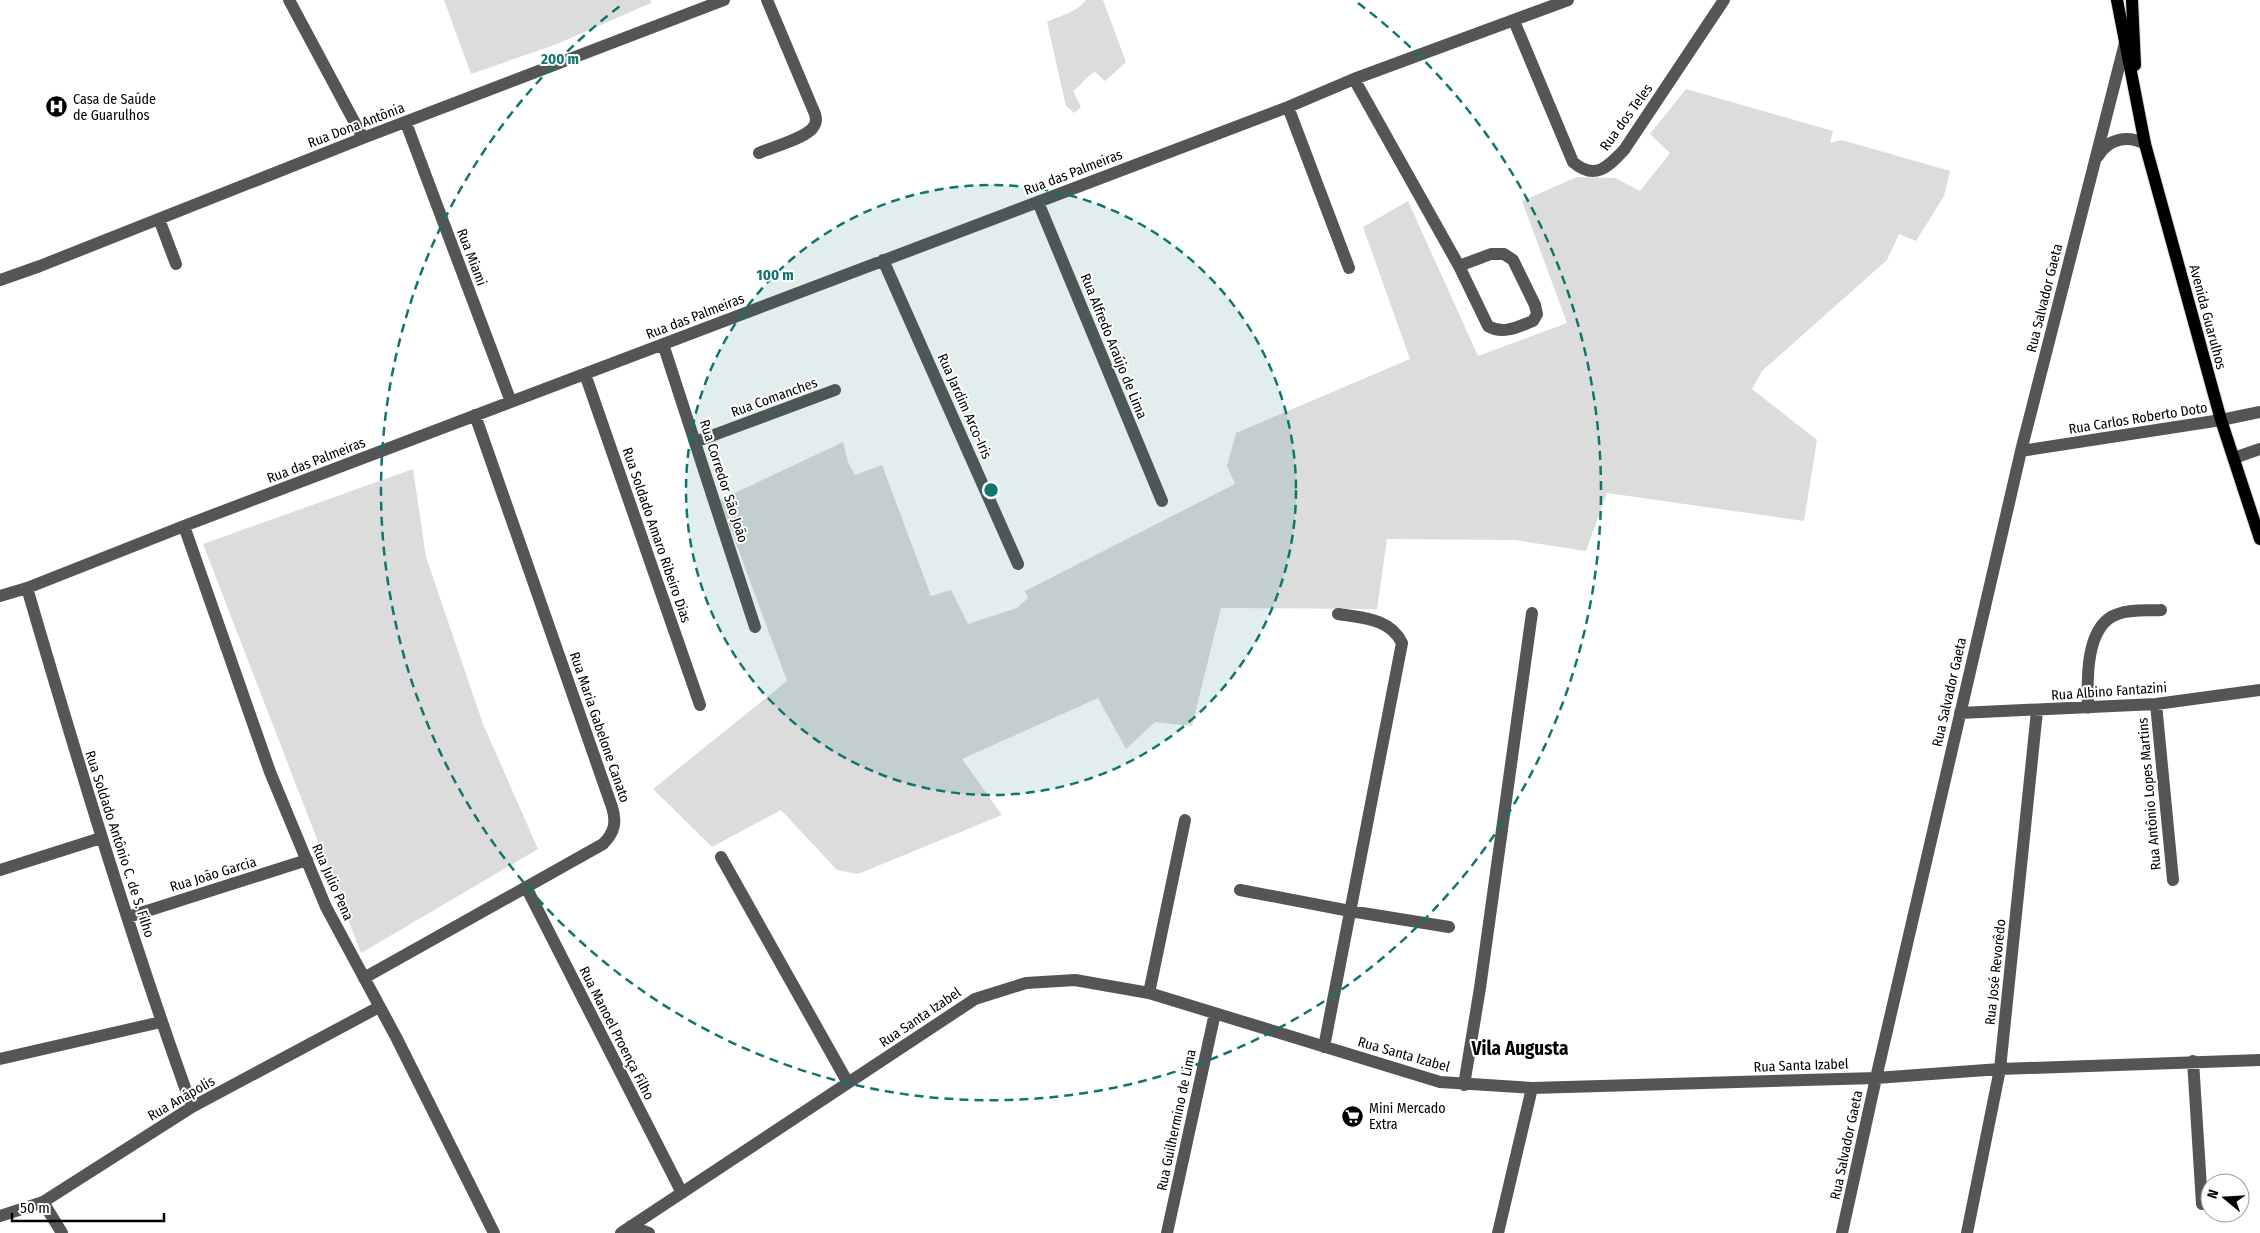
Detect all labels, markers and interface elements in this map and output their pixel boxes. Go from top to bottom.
text: 200 m [540,50,579,68]
street label: Rua dos Teles [1596,81,1656,154]
place label: Casa de Saúde de Guarulhos [73,91,156,124]
hospital icon: Casa de Saúde de Guarulhos [45,95,69,119]
street label: Rua Dona Antônia [305,99,407,152]
street label: Rua das Palmeiras [1022,146,1125,199]
street label: Rua Miami [453,226,490,288]
street label: Rua Salvador Gaeta [2023,242,2066,354]
street label: Avenida Guarulhos [2185,263,2230,371]
text: 100 m [756,266,794,284]
street label: Rua Alfredo Araújo de Lima [1077,271,1151,421]
street label: Rua das Palmeiras [644,290,747,343]
street label: Rua Jardim Arco-Iris [934,351,995,462]
street label: Rua Comanches [729,374,820,421]
street label: Rua Carlos Roberto Doto [2067,399,2209,438]
street label: Rua Corredor São João [696,417,751,545]
street label: Rua das Palmeiras [265,434,368,487]
street label: Rua Soldado Amaro Ribeiro Dias [618,445,695,625]
centre of rings [982,481,1000,499]
street label: Rua Salvador Gaeta [1929,636,1970,748]
street label: Rua Maria Gabelone Canato [566,650,633,805]
street label: Rua Albino Fantazini [2051,679,2167,704]
street label: Rua Antônio Lopes Martins [2134,717,2165,871]
street label: Rua Soldado Antônio C. de S. Filho [81,749,158,940]
street label: Rua Julio Pena [308,841,357,923]
street label: Rua João Garcia [168,853,259,896]
street label: Rua José Revorêdo [1981,918,2010,1026]
street label: Rua Manoel Proença Filho [576,964,658,1103]
street label: Rua Santa Izabel [876,984,965,1051]
street label: Rua Santa Izabel [1356,1033,1452,1076]
district label: Vila Augusta [1471,1037,1568,1060]
street label: Rua Guilhermino de Lima [1153,1048,1200,1192]
street label: Rua Santa Izabel [1753,1055,1849,1076]
street label: Rua Anápolis [145,1072,218,1124]
street label: Rua Salvador Gaeta [1827,1089,1866,1201]
place label: Mini Mercado Extra [1369,1100,1446,1133]
supermarket icon: Mini Mercado Extra [1341,1104,1365,1128]
north arrow [2200,1173,2250,1223]
text: N [2204,1188,2222,1201]
scale bar [12,1190,165,1222]
text: 50 m [20,1199,50,1217]

